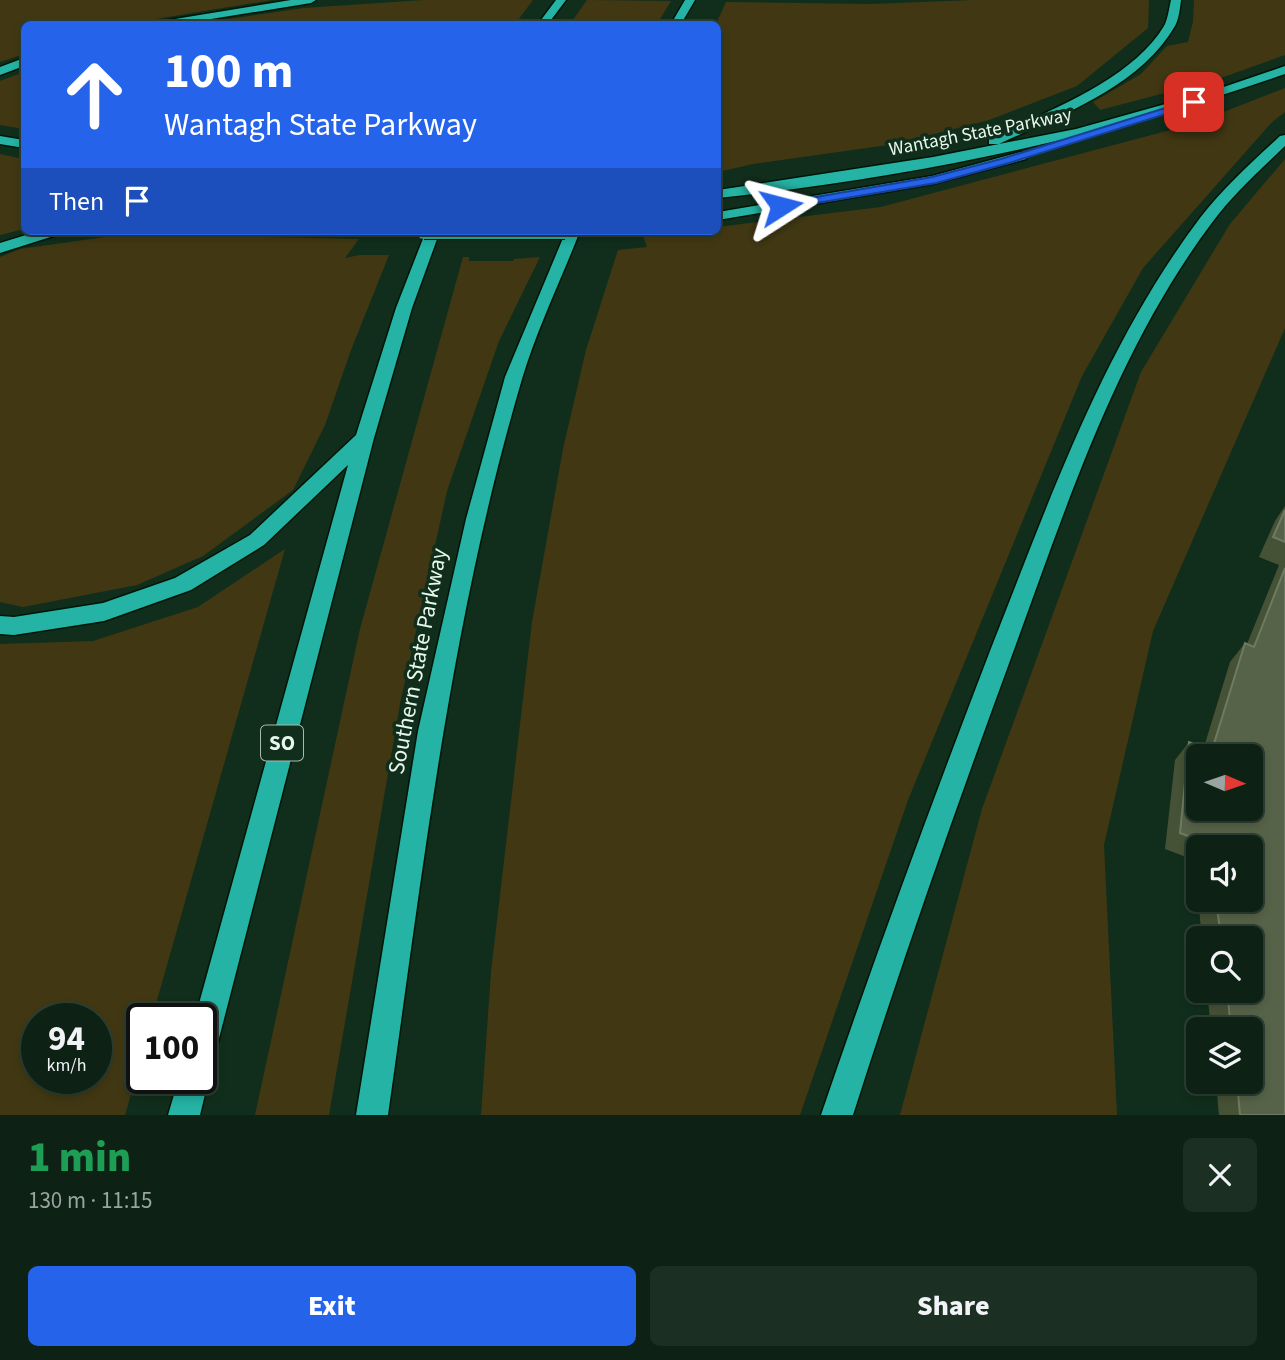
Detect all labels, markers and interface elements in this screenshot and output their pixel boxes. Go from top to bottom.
text: 100 m [164,37,293,107]
icon: ahead [49,49,140,140]
pin [1164,72,1224,132]
icon: arrive [1175,83,1213,121]
street label: Wantagh State Parkway [887,101,1074,163]
text: Wantagh State Parkway [164,102,477,148]
position arrow [744,169,818,243]
icon: arrive [118,182,156,220]
text: Then [49,183,104,220]
street label: Southern State Parkway [379,545,456,777]
road number: SO [261,726,303,760]
north arrow [1186,744,1264,821]
map controls [1186,744,1263,1094]
button: sound [1186,835,1263,912]
button: search [1186,926,1263,1003]
speed limit sign: 100 [126,1003,217,1094]
text: 94 [48,1014,85,1064]
button: layers [1186,1017,1263,1094]
text: km/h [47,1053,86,1078]
text: 1 min [28,1128,131,1188]
button: close [1183,1138,1257,1212]
text: 130 m · 11:15 [28,1184,152,1217]
button: Exit [28,1266,636,1346]
button: Share [650,1266,1257,1346]

